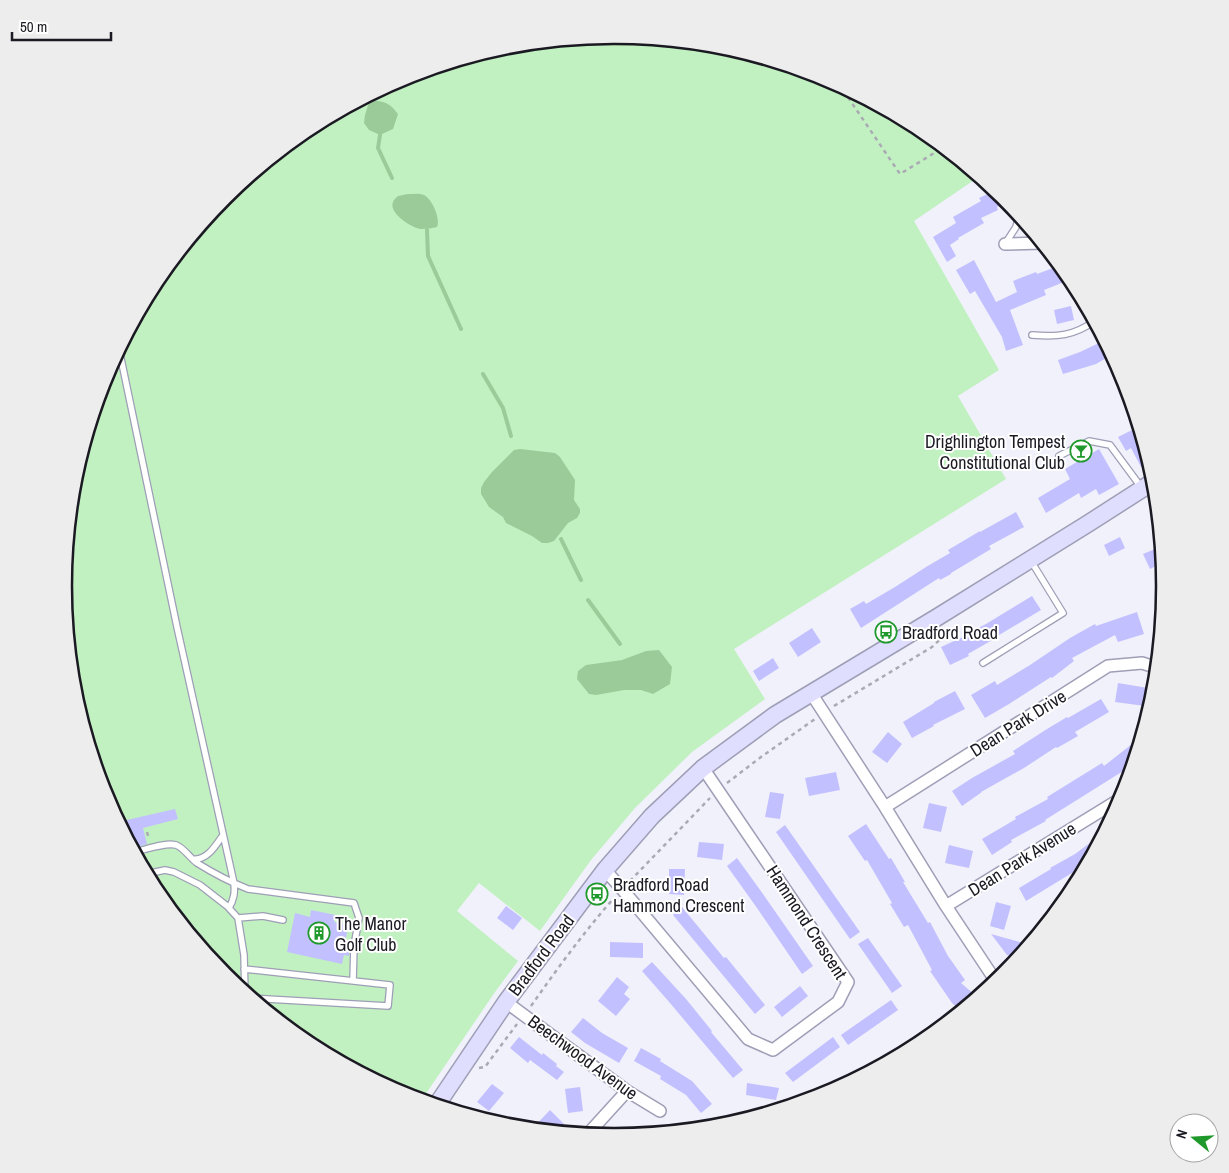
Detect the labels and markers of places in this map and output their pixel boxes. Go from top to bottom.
place label: Drighlington Tempest Constitutional Club [925,429,1065,475]
bar icon: Drighlington Tempest Constitutional Club [1069,439,1093,463]
bus stop icon: Bradford Road [874,620,898,644]
place label: Bradford Road [902,620,998,645]
place label: Bradford Road Hammond Crescent [613,872,744,918]
bus stop icon: Bradford Road Hammond Crescent [585,882,609,906]
place label: The Manor Golf Club [335,911,406,957]
building icon: The Manor Golf Club [307,921,331,945]

